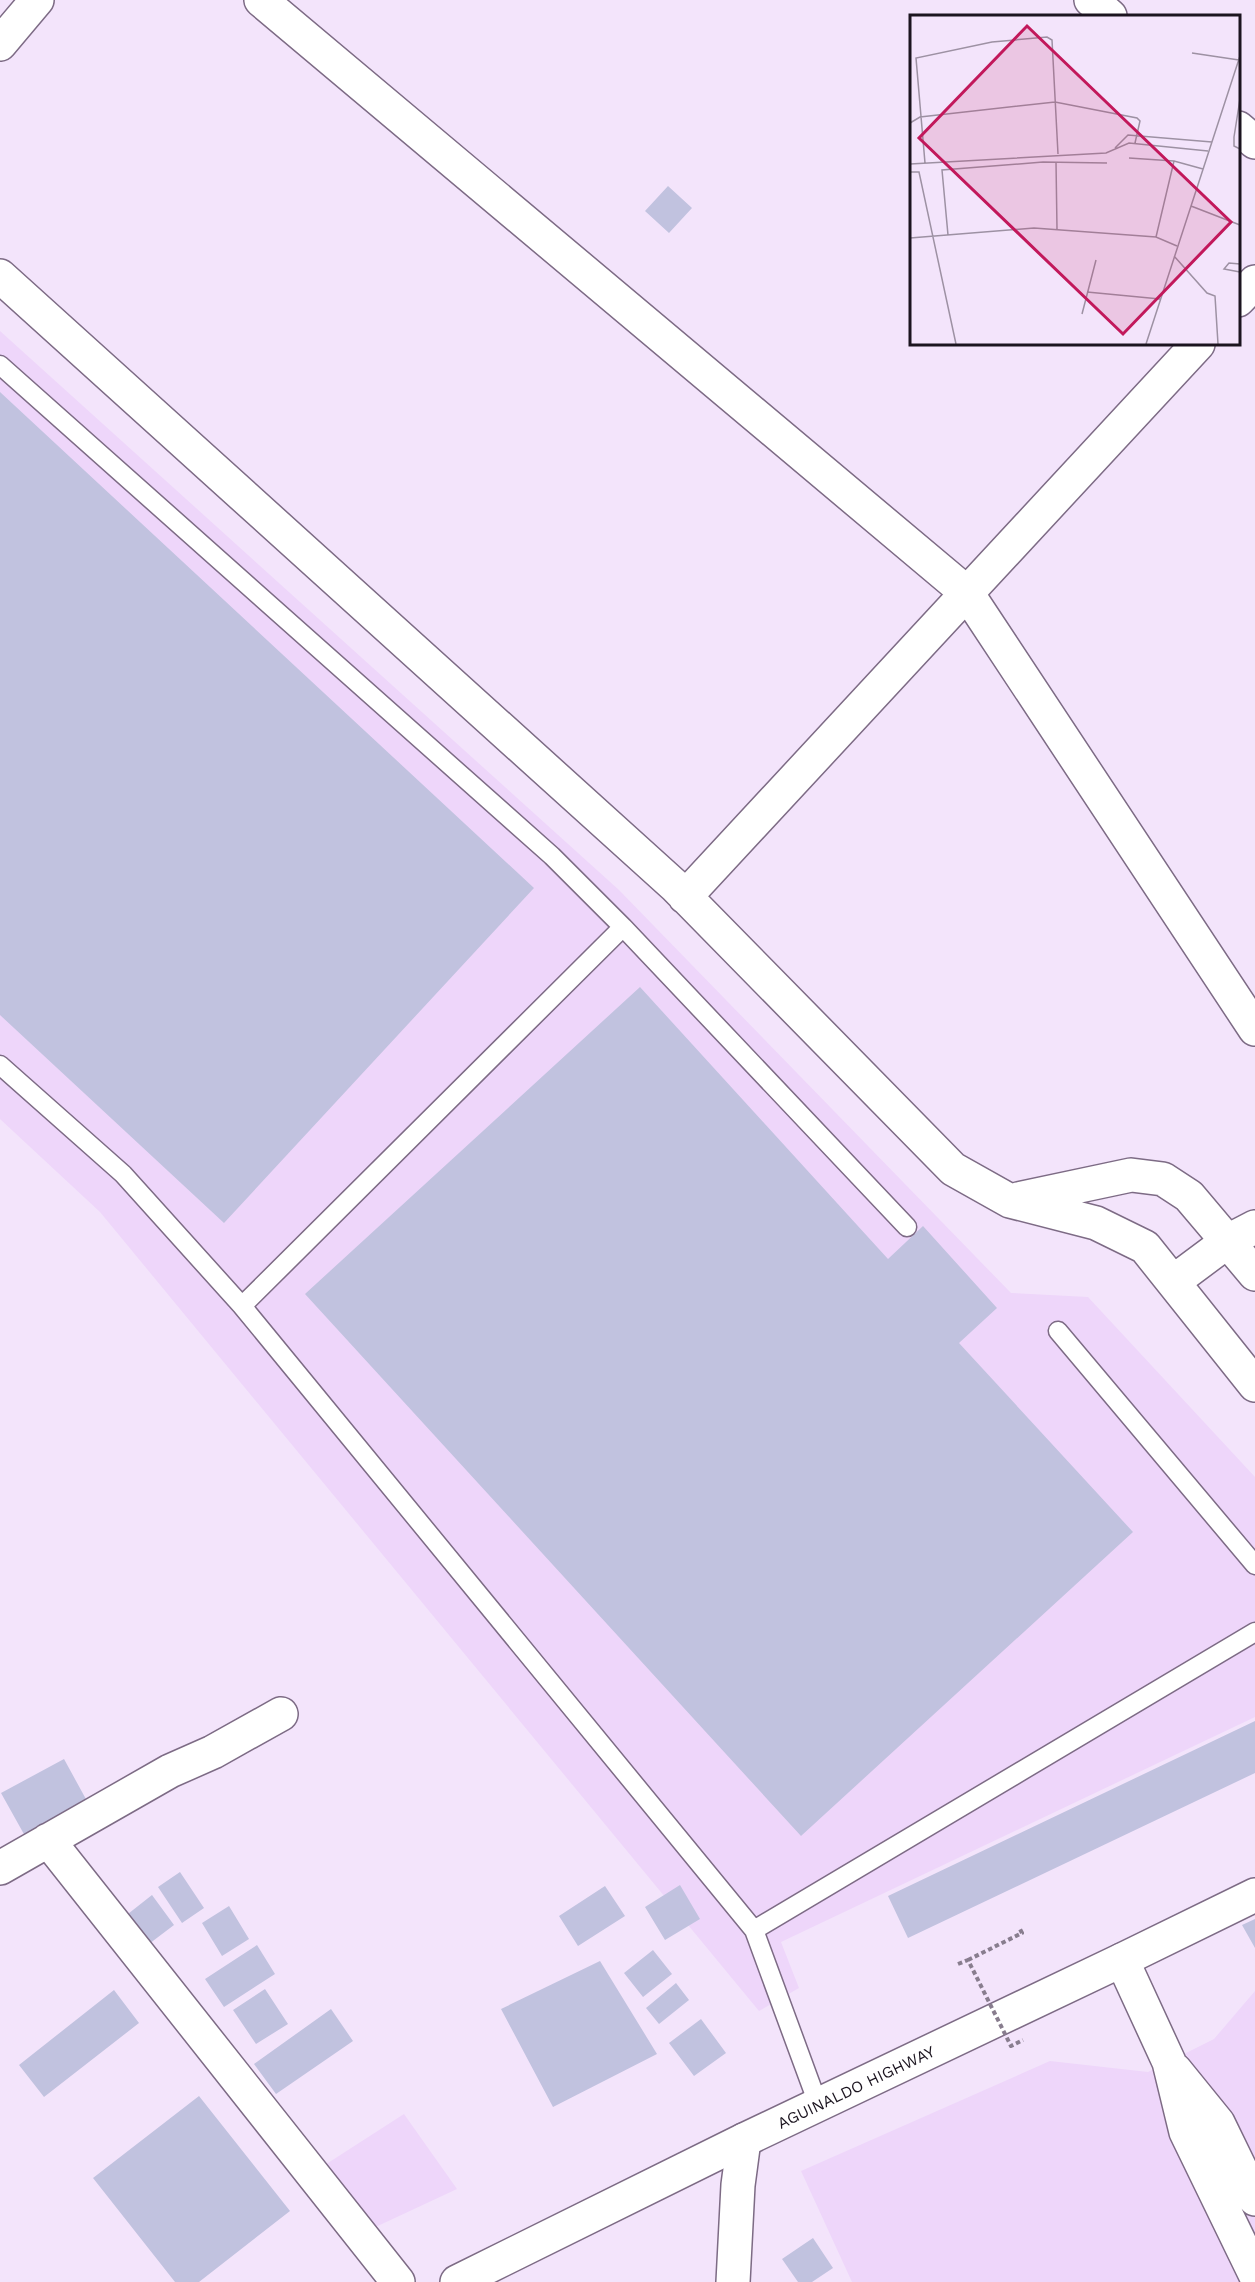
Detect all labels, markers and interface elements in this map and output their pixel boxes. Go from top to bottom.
inset map [910,15,1240,345]
street label: AGUINALDO HIGHWAY [774,2041,938,2132]

